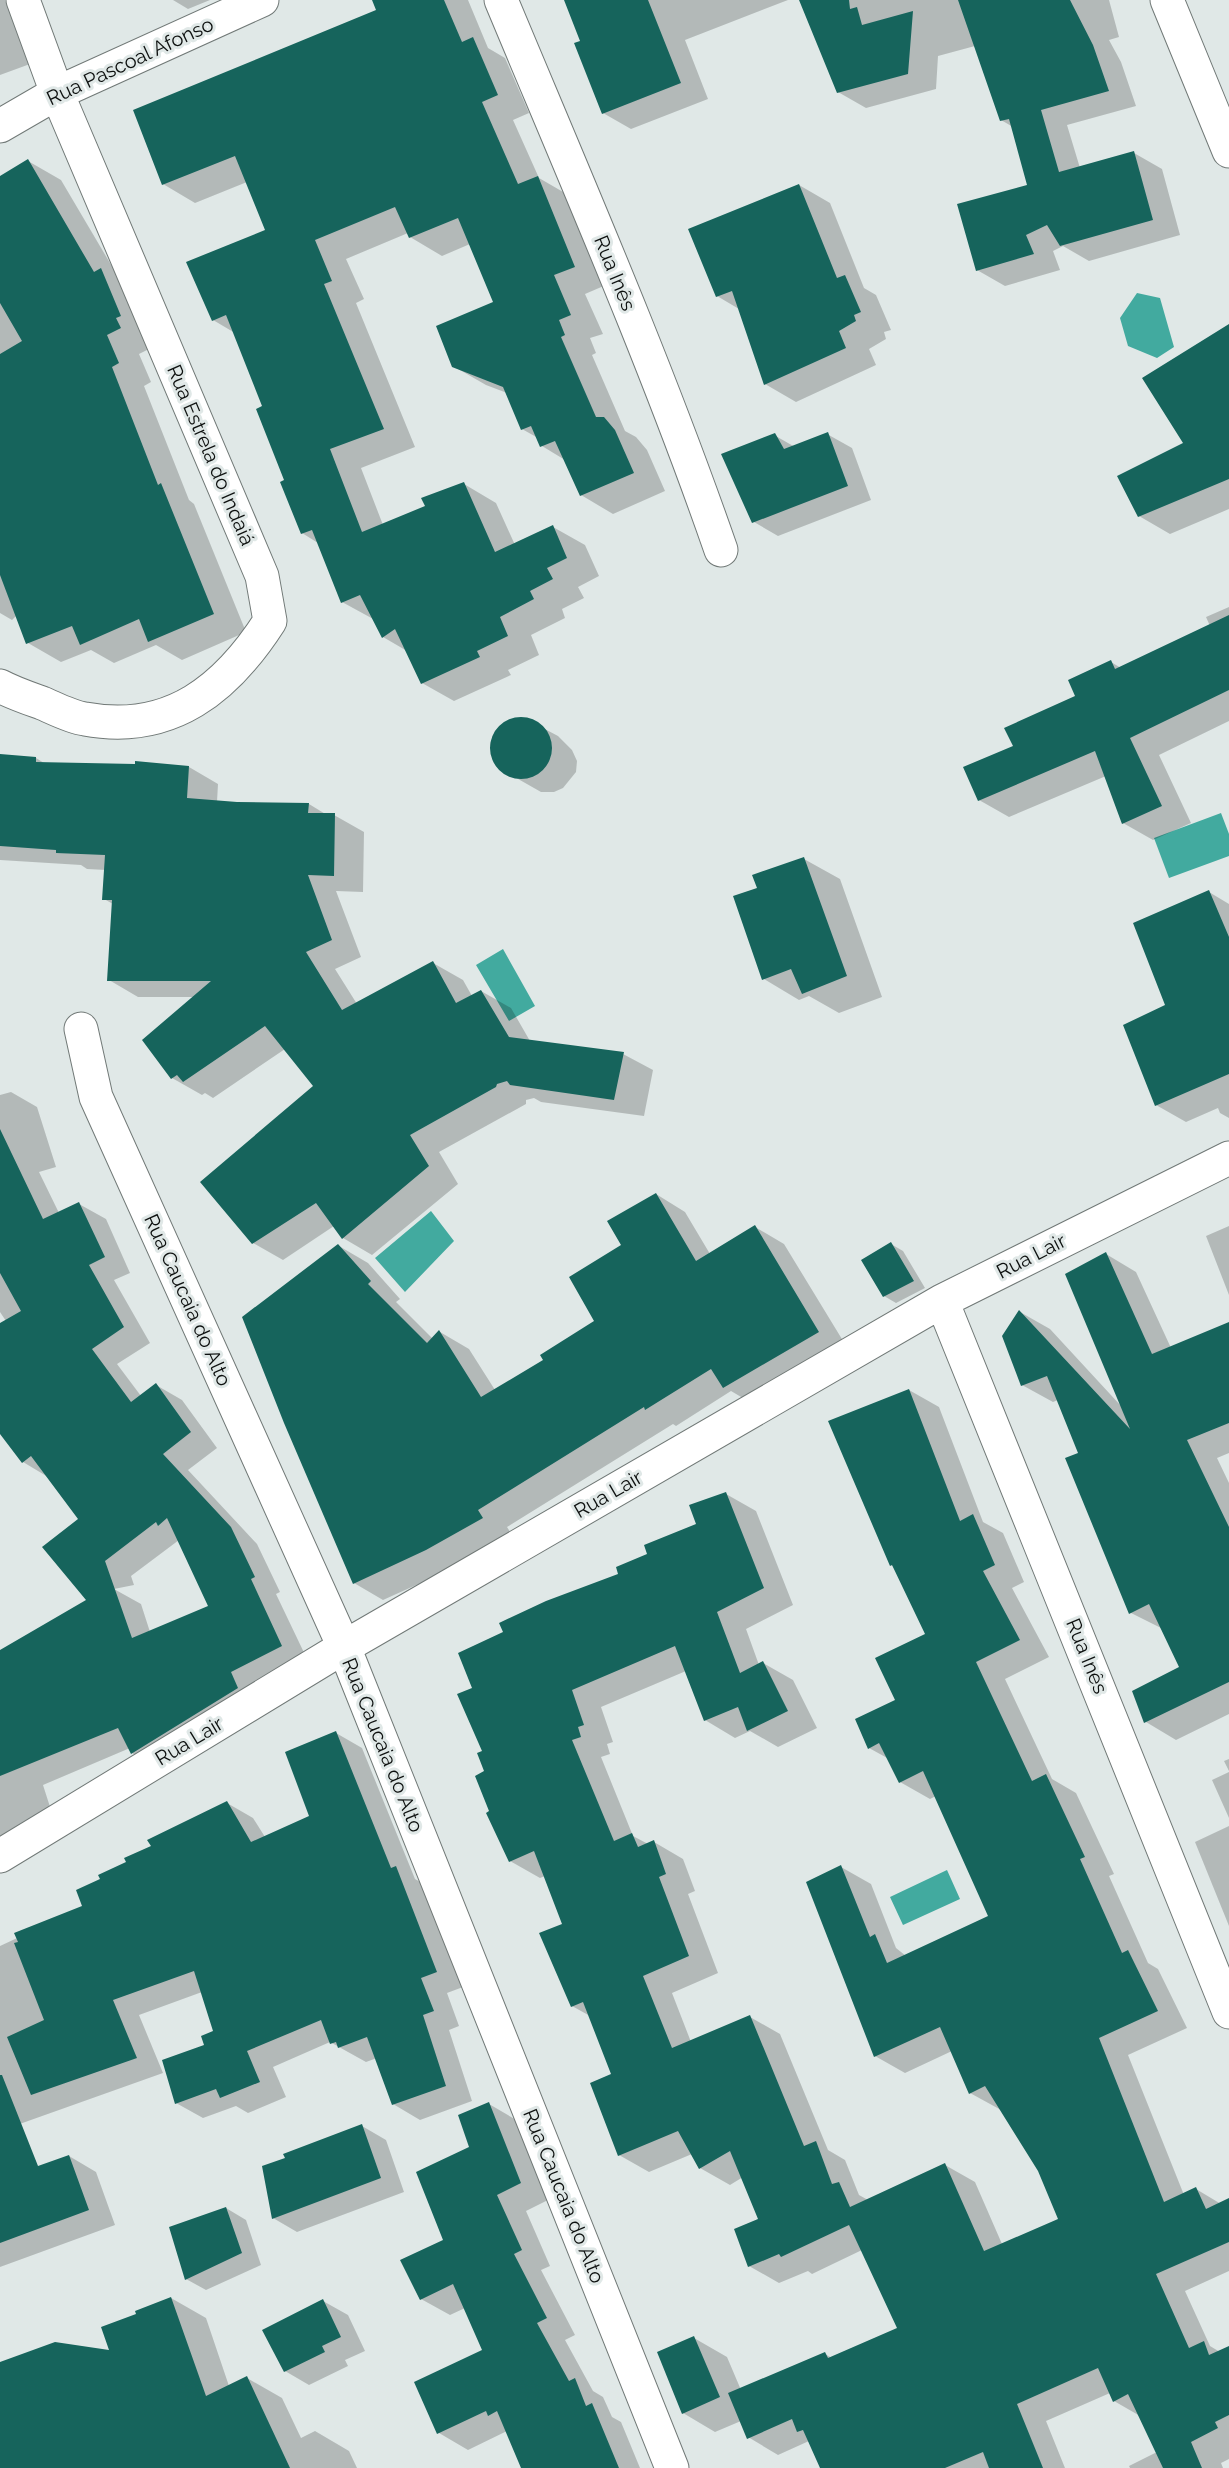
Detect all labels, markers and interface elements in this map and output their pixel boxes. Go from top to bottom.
street label: Rua Pascoal Afonso [43,12,217,110]
street label: Rua Inês [589,232,641,314]
street label: Rua Estrela do Indaiá [162,361,260,549]
street label: Rua Caucaia do Alto [139,1210,237,1390]
street label: Rua Lair [992,1228,1070,1284]
street label: Rua Lair [570,1465,646,1523]
street label: Rua Inês [1061,1615,1113,1697]
street label: Rua Caucaia do Alto [337,1654,429,1836]
street label: Rua Lair [151,1711,227,1771]
street label: Rua Caucaia do Alto [518,2105,610,2287]

